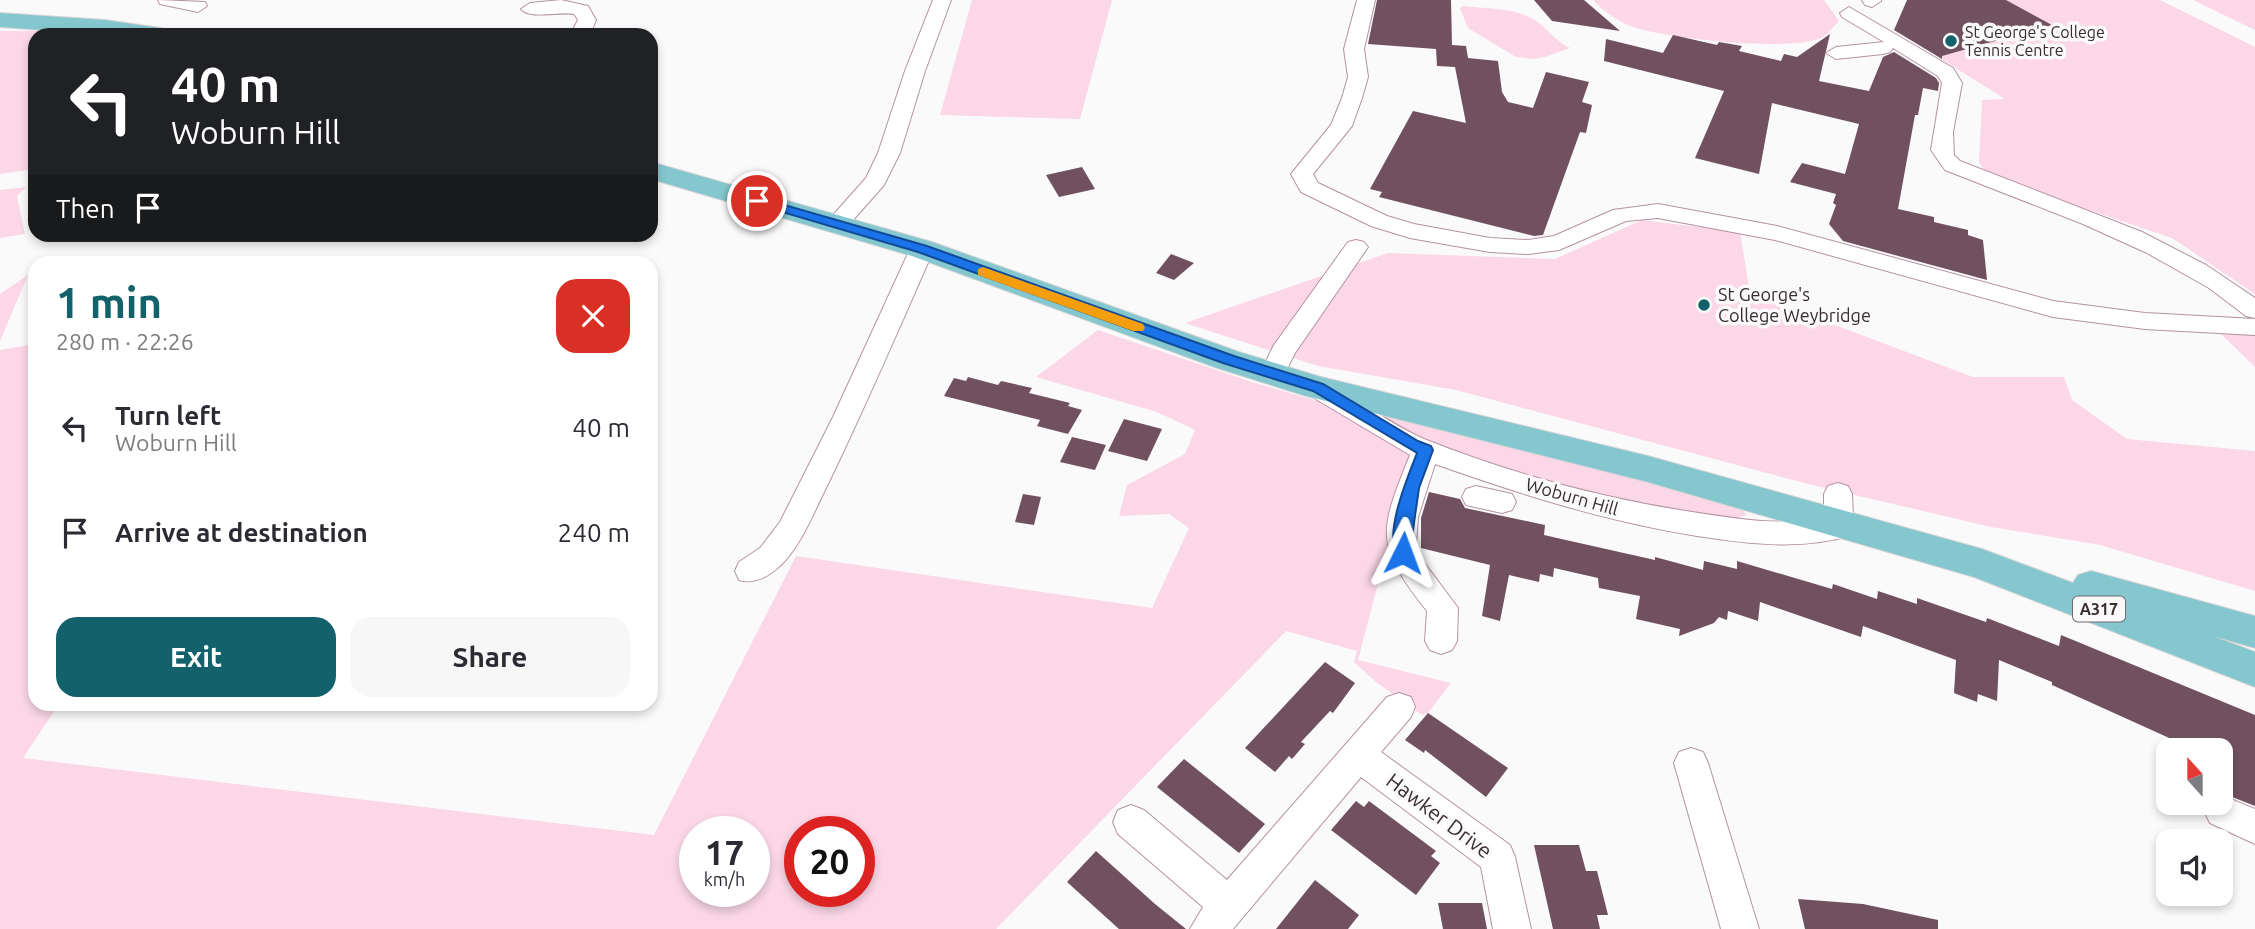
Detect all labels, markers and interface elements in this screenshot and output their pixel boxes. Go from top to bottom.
place label: St George's College Tennis Centre [1965,23,2105,59]
marker: St George's College Tennis Centre [1943,33,1959,49]
icon: left [56,56,147,147]
text: 40 m [171,56,280,111]
text: Woburn Hill [171,114,340,150]
pin [727,171,787,231]
icon: arrive [738,182,776,220]
icon: arrive [129,189,167,227]
text: Then [56,194,115,223]
text: 1 min [56,279,162,326]
button: close [556,279,630,353]
place label: St George's College Weybridge [1718,284,1871,325]
marker: St George's College Weybridge [1696,297,1712,313]
text: 280 m · 22:26 [56,329,194,354]
text: Turn left [115,401,221,430]
icon: left [56,409,94,447]
text: 40 m [572,413,630,442]
text: Woburn Hill [115,430,237,455]
street label: Woburn Hill [1524,473,1621,519]
icon: arrive [56,514,94,552]
position arrow [1366,516,1440,590]
text: Arrive at destination [115,518,368,547]
text: 240 m [558,518,630,547]
road number: A317 [2073,596,2125,622]
button: Exit [56,617,336,697]
button: Share [350,617,630,697]
north arrow [2156,738,2233,816]
map controls [2156,738,2233,906]
street label: Hawker Drive [1382,768,1497,863]
speed limit sign: 20 [784,816,875,907]
button: sound [2156,829,2233,906]
text: 17 [705,832,744,872]
text: km/h [704,869,745,889]

